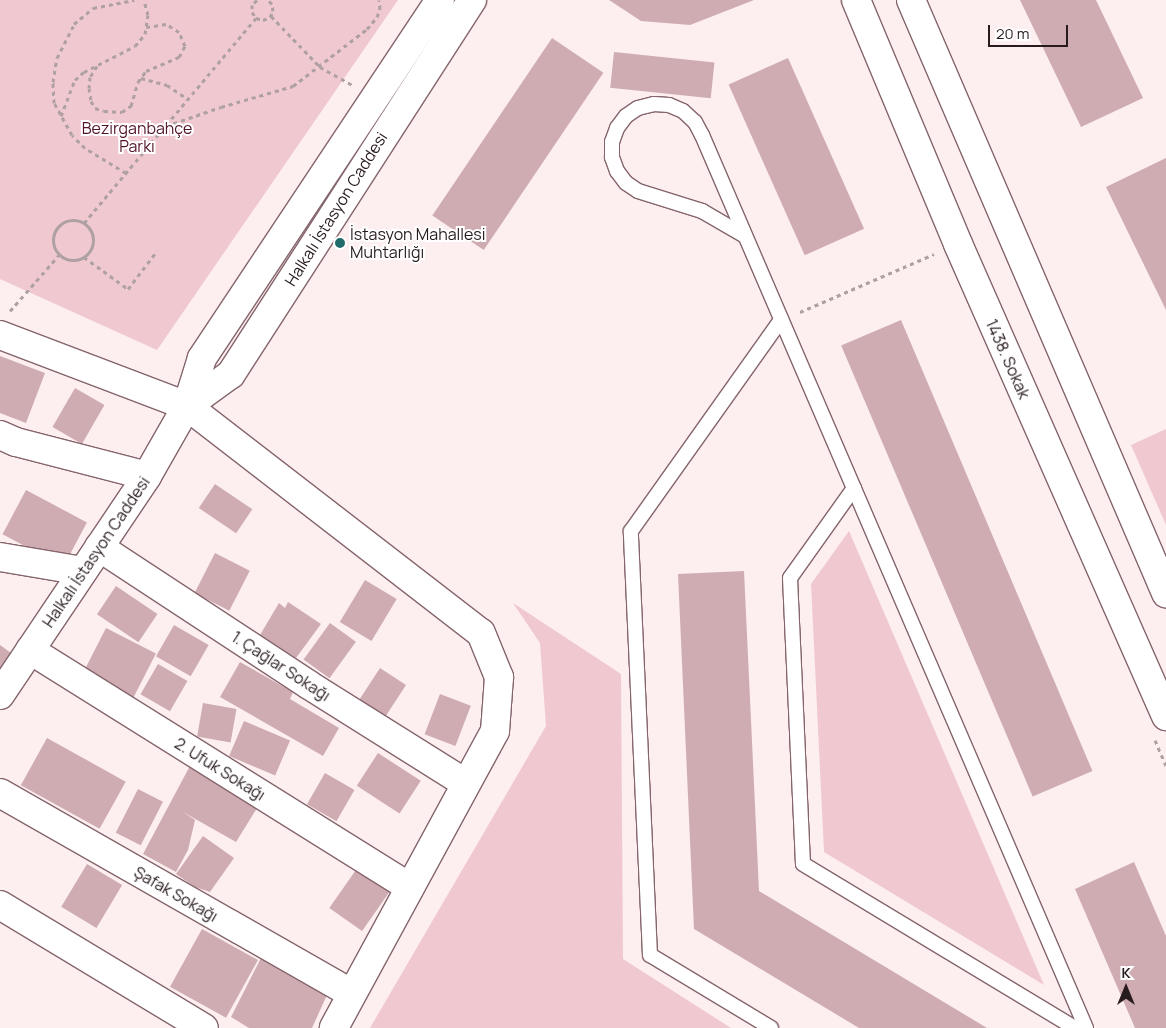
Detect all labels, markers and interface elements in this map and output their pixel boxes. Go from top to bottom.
scale bar [991,15,1071,47]
text: 20 m [996,23,1029,44]
park label: Bezirganbahçe Parkı [82,118,192,156]
street label: Halkalı İstasyon Caddesi [281,129,391,289]
place label: İstasyon Mahallesi Muhtarlığı [350,224,485,262]
marker: İstasyon Mahallesi Muhtarlığı [334,237,346,249]
street label: 1438. Sokak [982,316,1034,402]
street label: Halkalı İstasyon Caddesi [38,473,154,631]
street label: 1. Çağlar Sokağı [228,627,334,705]
street label: 2. Ufuk Sokağı [171,733,269,805]
street label: Şafak Sokağı [131,862,221,926]
north arrow [1101,963,1151,1013]
text: K [1121,963,1131,982]

